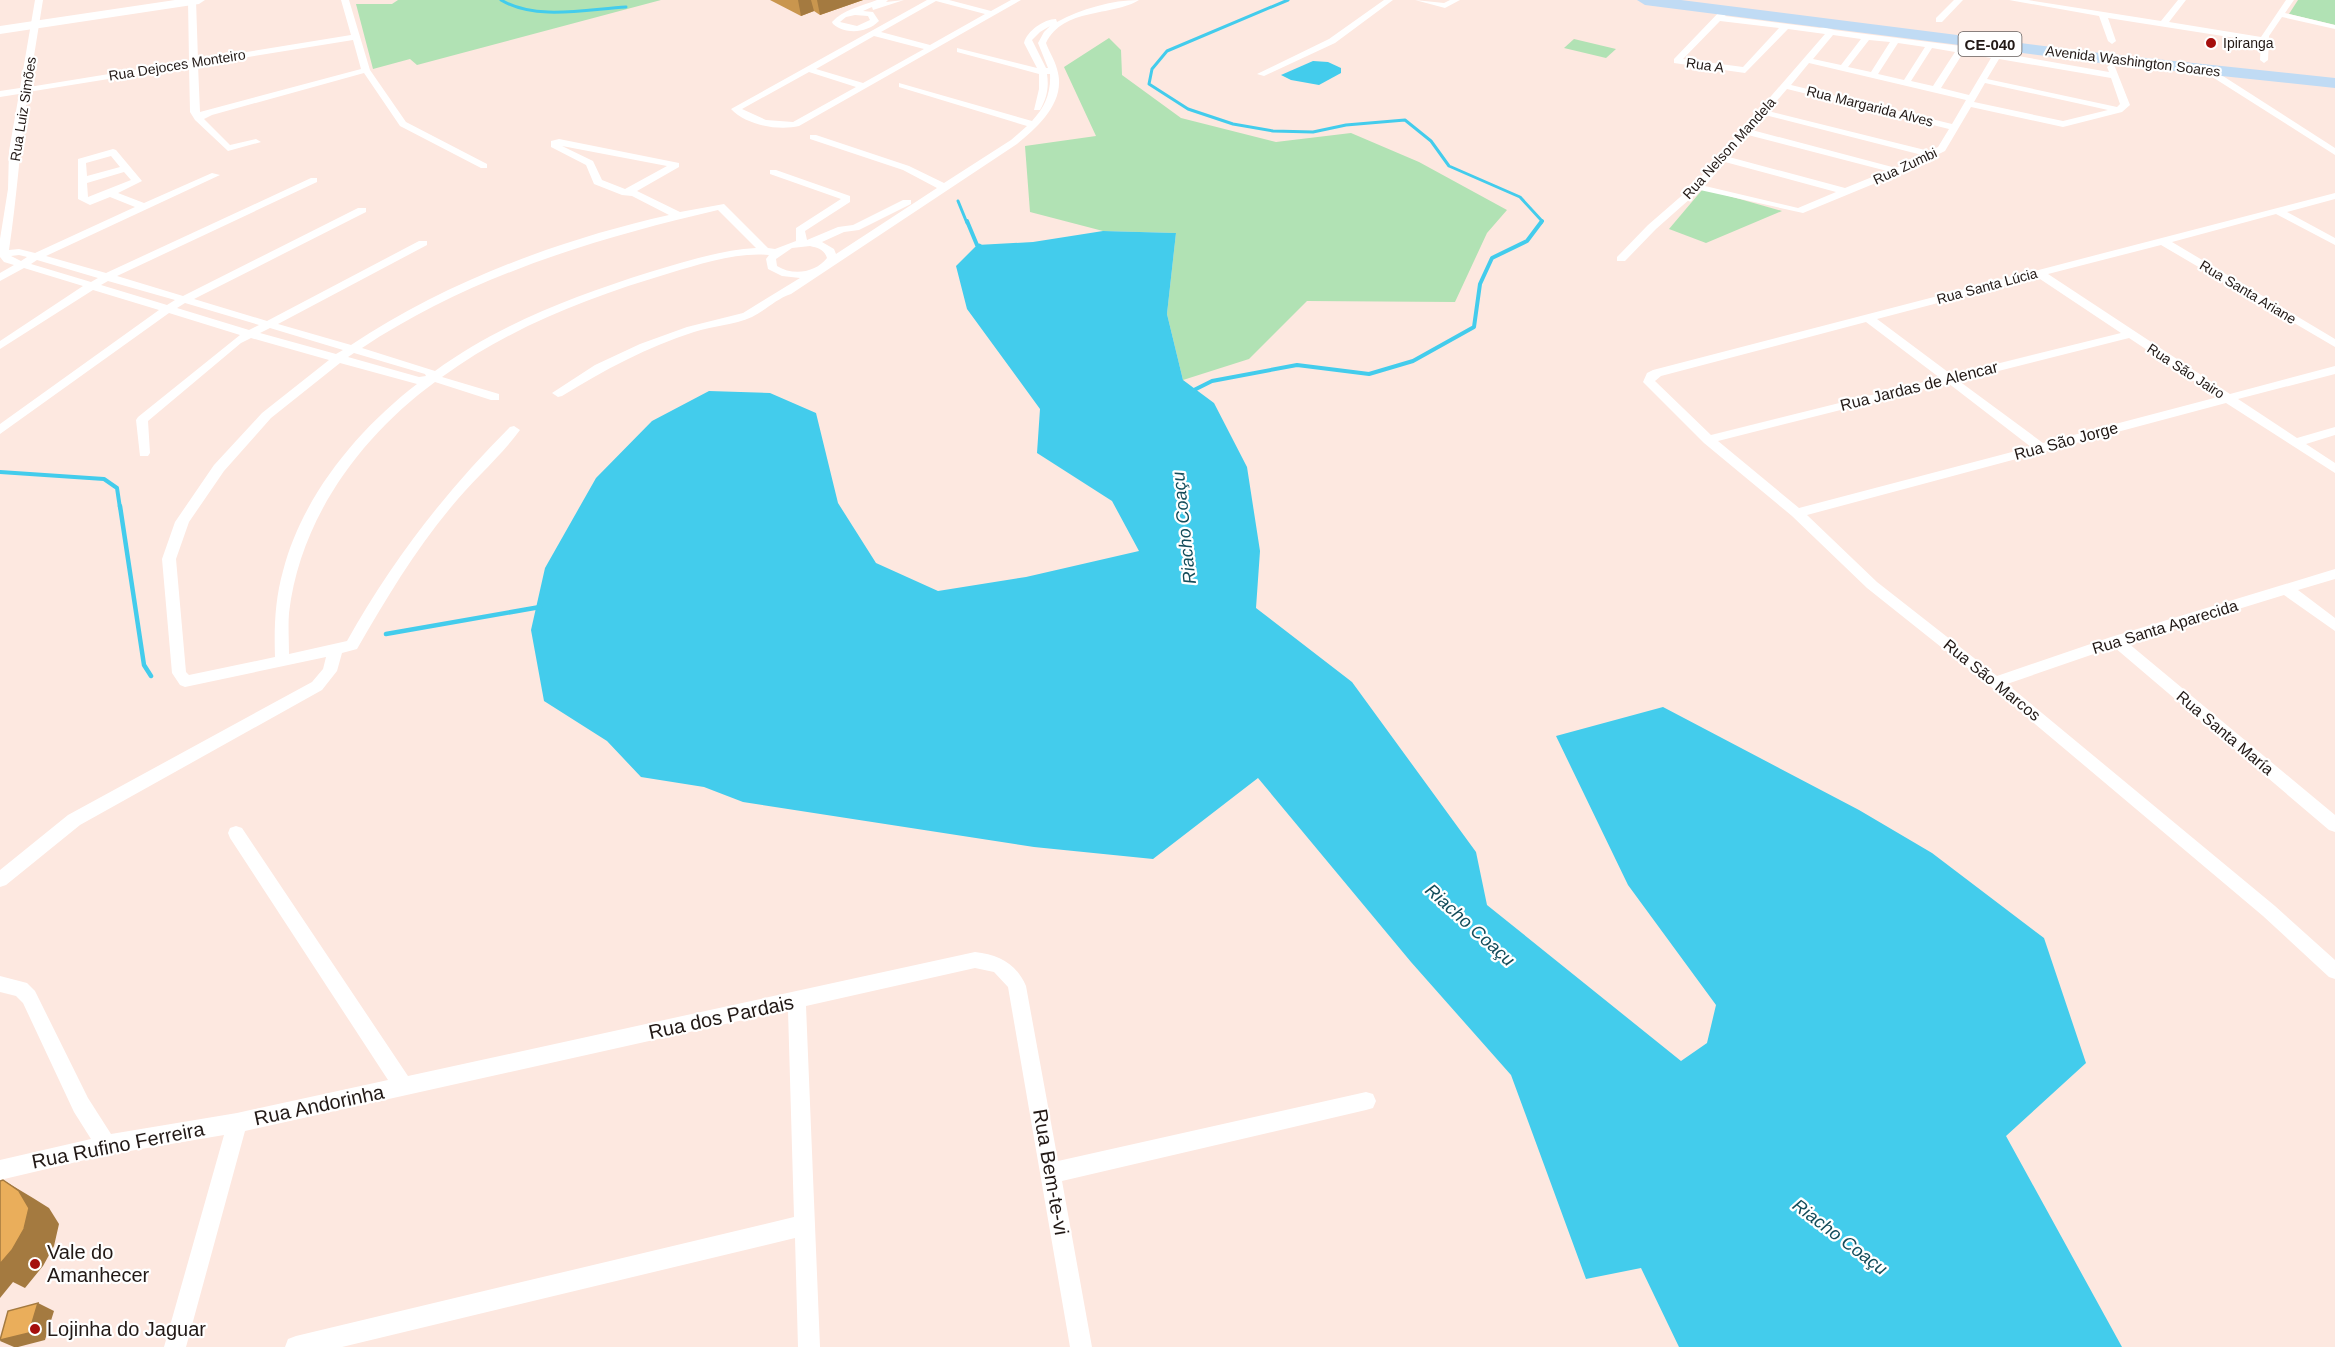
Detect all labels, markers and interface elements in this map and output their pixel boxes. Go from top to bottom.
road number: CE-040 [1958,32,2022,56]
place label: Ipiranga [2223,35,2274,51]
marker: Ipiranga [2204,36,2218,50]
street label: Avenida Washington Soares [2045,42,2221,80]
street label: Rua Dejoces Monteiro [107,46,247,84]
street label: Rua A [1685,54,1726,76]
street label: Rua Luiz Simões [7,55,39,163]
street label: Rua Margarida Alves [1805,83,1935,129]
street label: Rua Nelson Mandela [1679,94,1779,202]
street label: Rua Zumbi [1871,144,1939,188]
street label: Rua Santa Ariane [2197,257,2299,327]
street label: Rua Santa Lúcia [1935,265,2039,307]
street label: Rua São Jairo [2144,340,2228,402]
street label: Rua Jardas de Alencar [1838,358,2000,414]
street label: Rua São Jorge [2012,419,2120,463]
water label: Riacho Coaçu [1168,471,1200,585]
street label: Rua Santa Aparecida [2090,597,2240,657]
street label: Rua São Marcos [1940,636,2044,724]
street label: Rua Santa María [2173,688,2277,778]
water label: Riacho Coaçu [1421,880,1519,970]
street label: Rua dos Pardais [646,991,796,1043]
street label: Rua Andorinha [252,1080,387,1130]
street label: Rua Bem-te-vi [1029,1107,1073,1237]
street label: Rua Rufino Ferreira [30,1117,207,1173]
water label: Riacho Coaçu [1789,1195,1891,1279]
place label: Vale do Amanhecer [47,1241,150,1286]
marker: Vale do Amanhecer [28,1257,42,1271]
place label: Lojinha do Jaguar [47,1318,206,1340]
marker: Lojinha do Jaguar [28,1322,42,1336]

